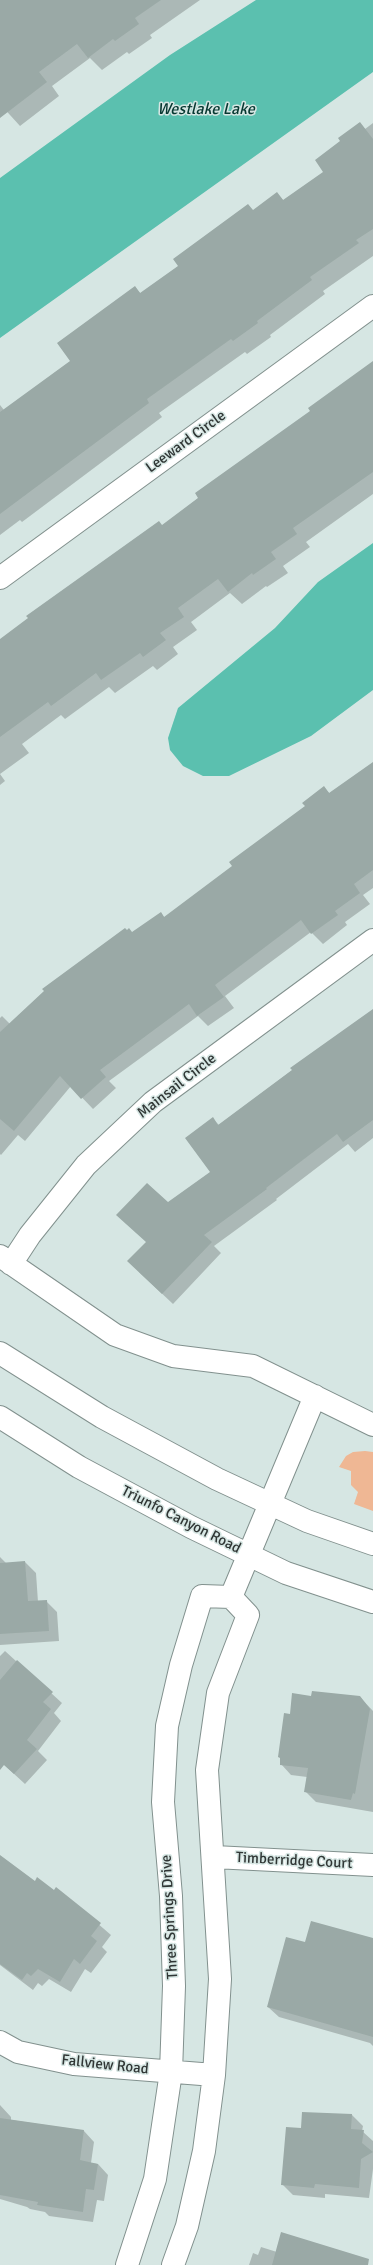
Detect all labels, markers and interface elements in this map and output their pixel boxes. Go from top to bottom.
water label: Westlake Lake [157,100,255,120]
street label: Leeward Circle [143,407,229,477]
street label: Mainsail Circle [134,1050,220,1122]
street label: Triunfo Canyon Road [118,1482,244,1558]
street label: Timberridge Court [235,1849,353,1873]
street label: Three Springs Drive [158,1854,182,1980]
street label: Fallview Road [60,2051,150,2079]

